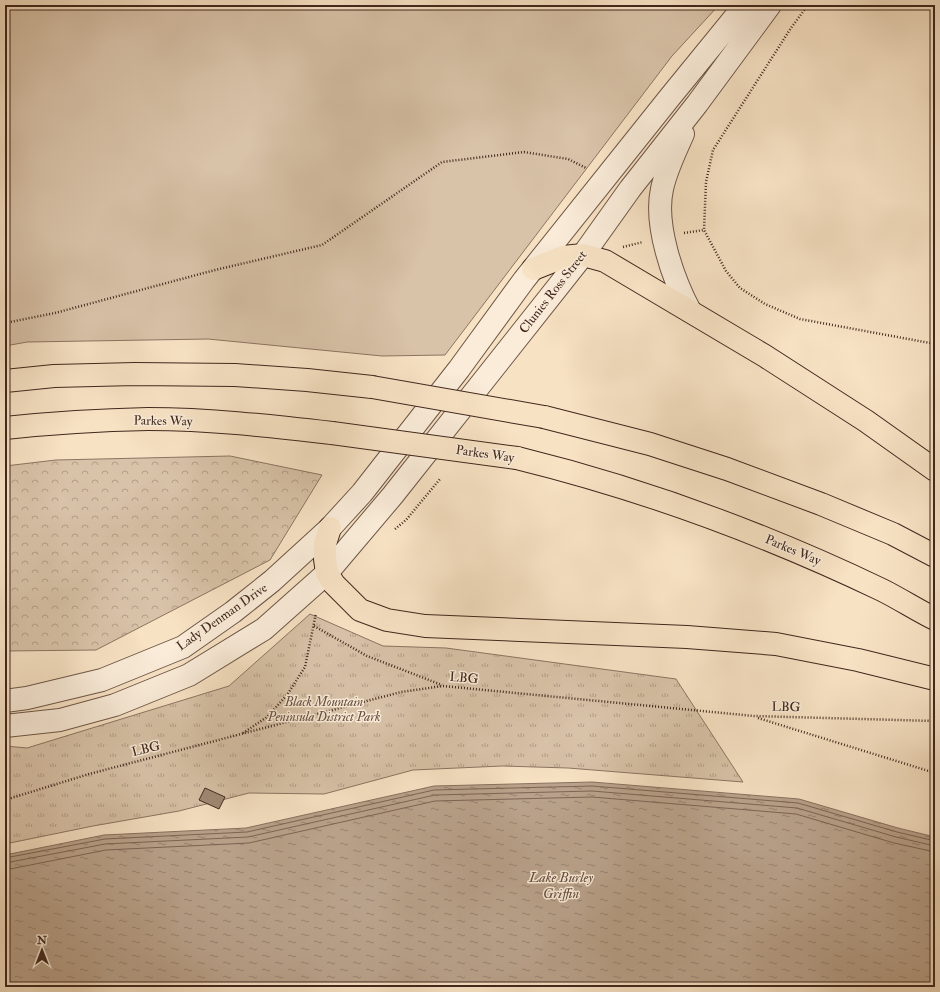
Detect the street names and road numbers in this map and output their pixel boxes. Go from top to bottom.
street label: Clunies Ross Street [516,247,590,337]
street label: Parkes Way [133,412,193,431]
street label: Parkes Way [454,442,516,467]
street label: Parkes Way [762,531,824,570]
street label: Lady Denman Drive [174,579,271,655]
street label: LBG [449,669,479,687]
street label: LBG [771,699,801,715]
street label: LBG [130,738,162,760]

